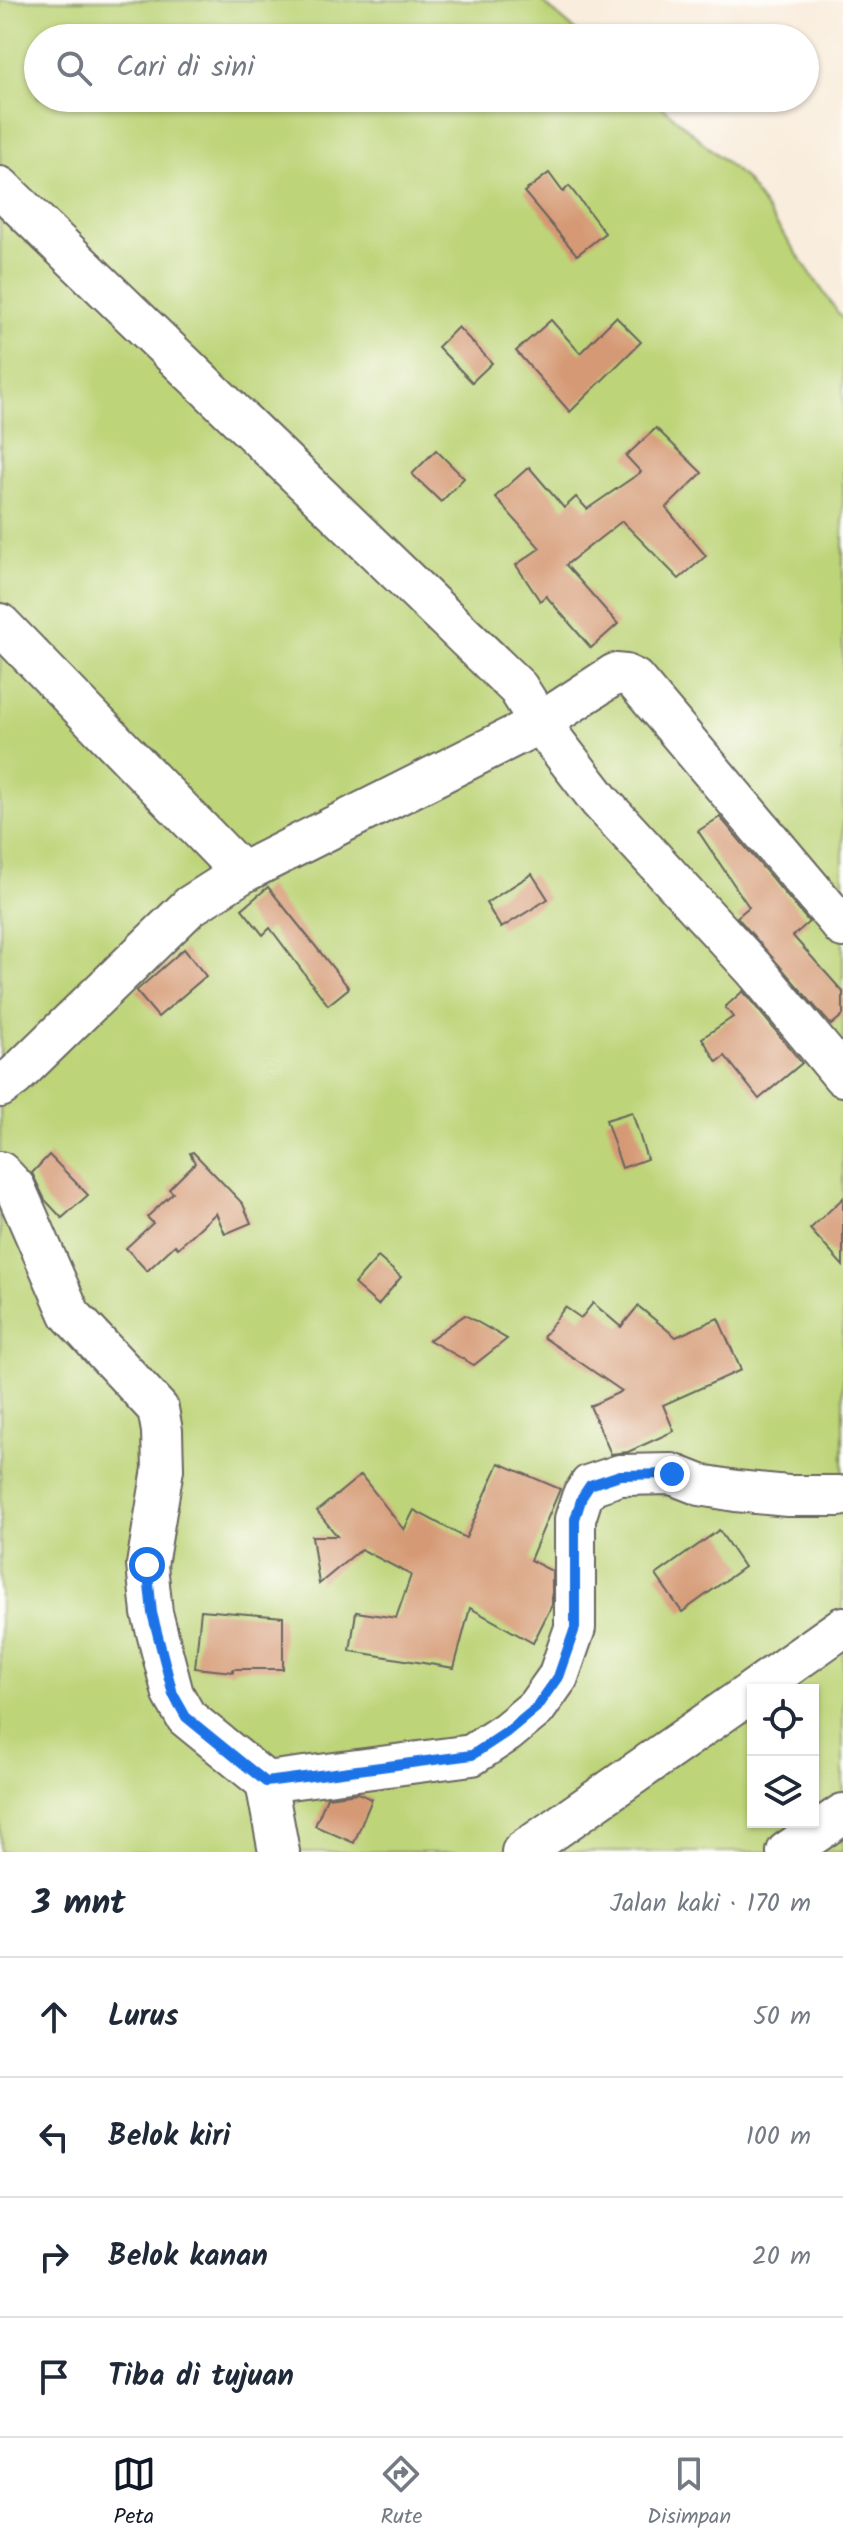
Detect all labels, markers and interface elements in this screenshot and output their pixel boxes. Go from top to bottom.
search box [24,24,819,112]
text: Cari di sini [116,44,254,92]
icon: search [52,46,96,90]
route end [654,1456,690,1492]
route start [129,1547,165,1583]
map controls [747,1684,819,1828]
button: locate [747,1684,819,1756]
button: layers [747,1756,819,1828]
text: 3 mnt [32,1877,126,1931]
text: Jalan kaki · 170 m [610,1883,811,1925]
text: Lurus [108,1993,178,2041]
icon: ahead [32,1995,76,2039]
text: 50 m [753,1996,811,2038]
text: Belok kiri [108,2113,231,2161]
icon: left [32,2115,76,2159]
text: 100 m [746,2116,811,2158]
text: Belok kanan [108,2233,268,2281]
icon: right [32,2235,76,2279]
text: 20 m [752,2236,811,2278]
text: Tiba di tujuan [108,2353,294,2401]
icon: arrive [32,2355,76,2399]
tab: Peta [112,2452,156,2535]
tab: Rute [379,2452,423,2535]
tab: Disimpan [647,2452,731,2535]

